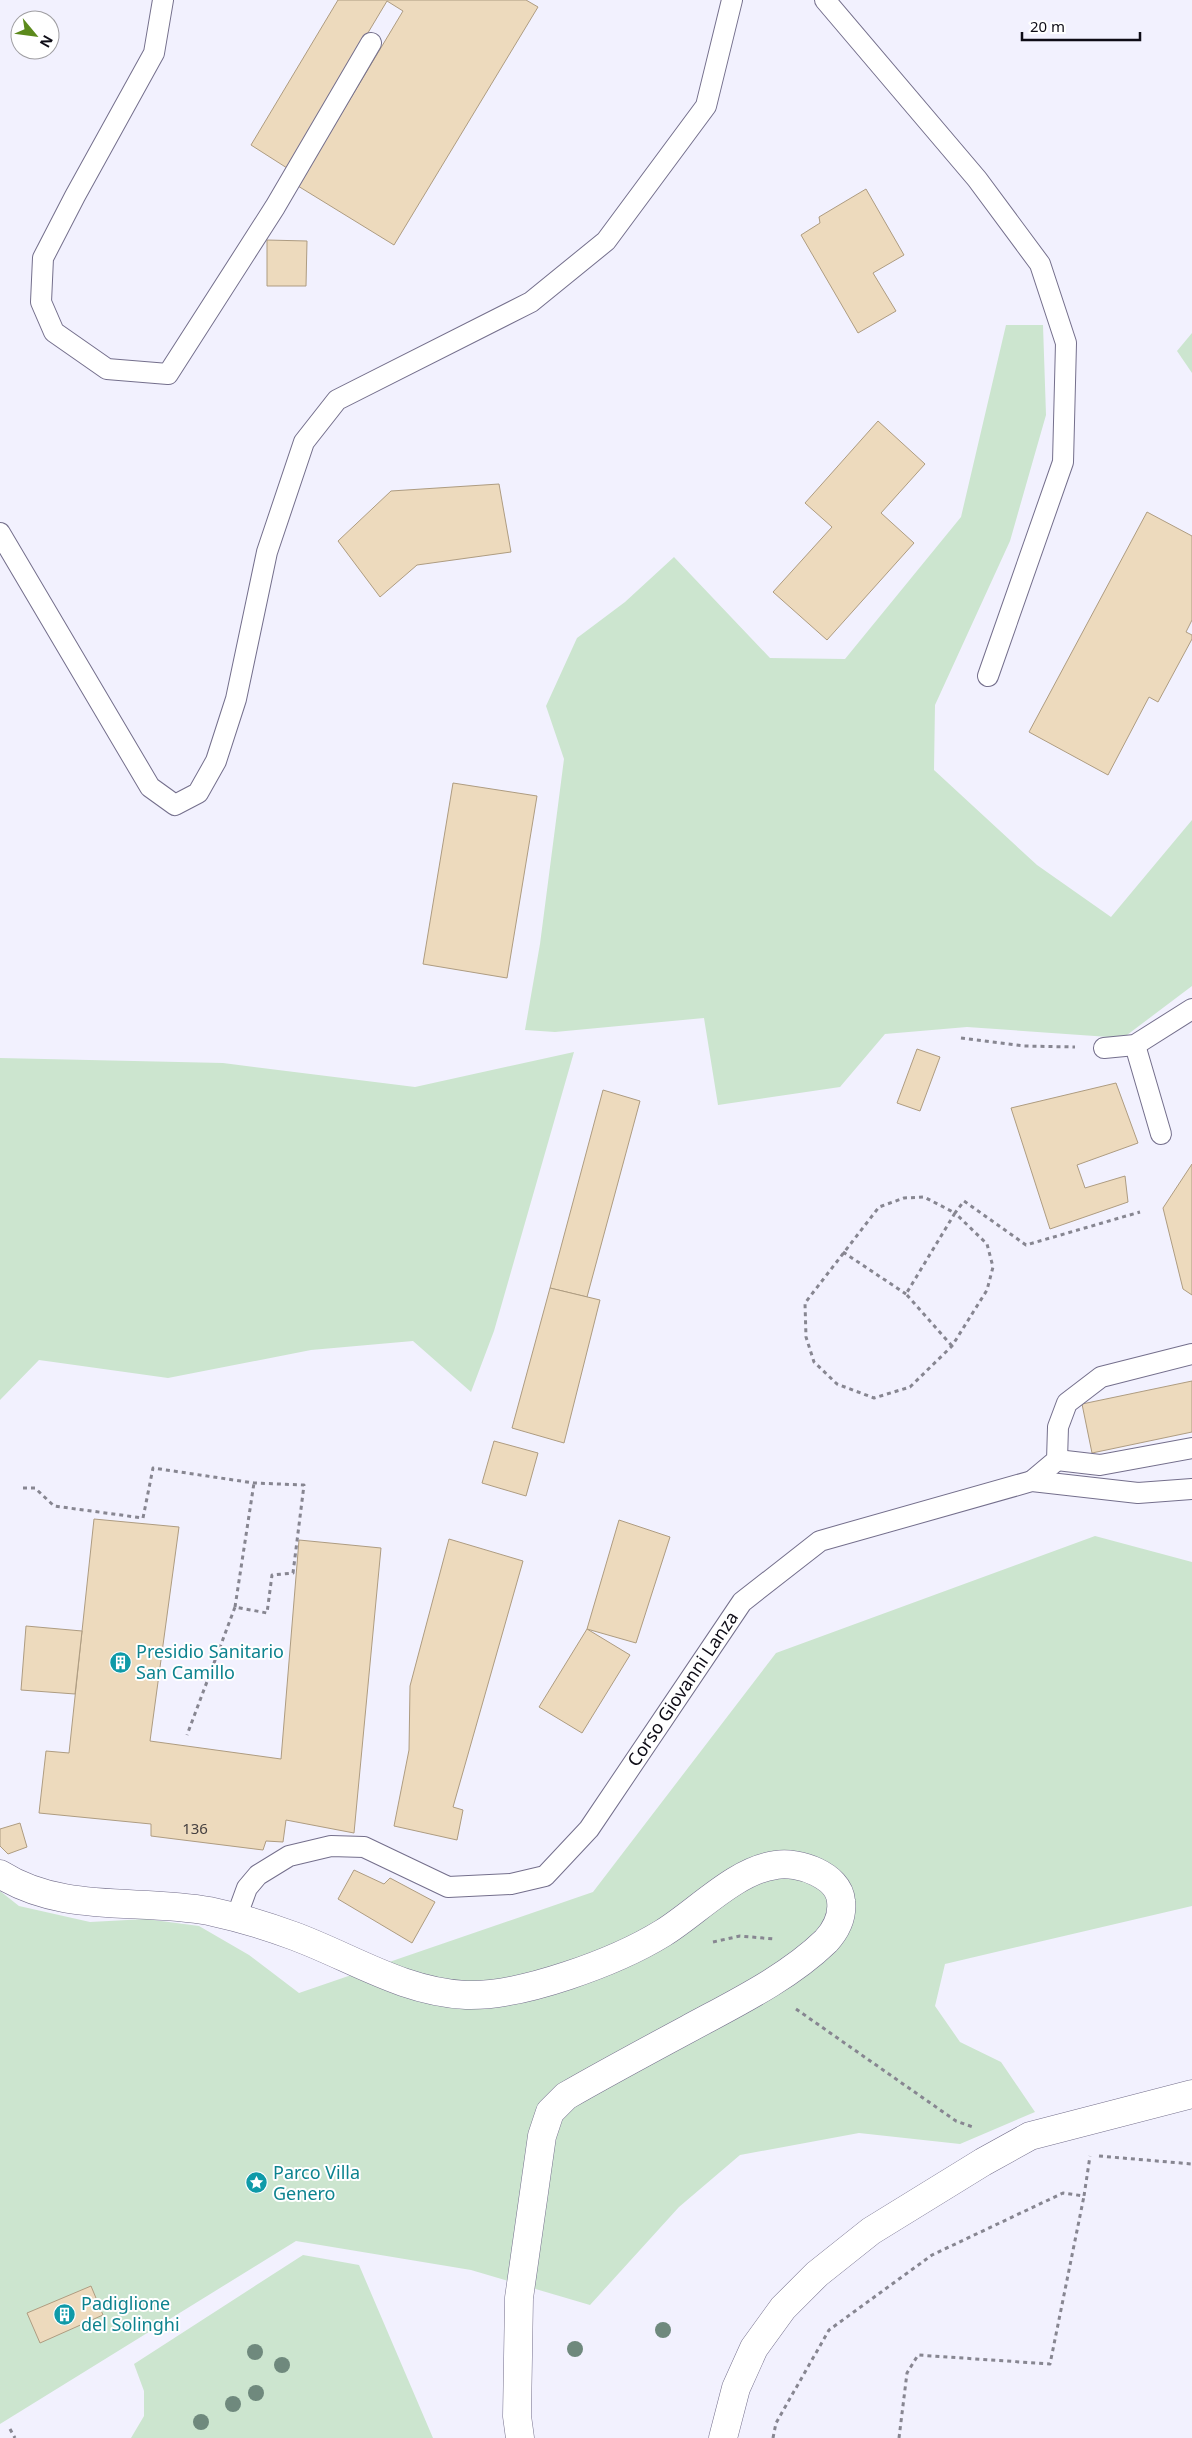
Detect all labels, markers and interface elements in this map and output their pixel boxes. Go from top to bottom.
north arrow [10,10,60,60]
scale bar [1022,10,1140,42]
text: 20 m [1030,16,1065,36]
text: N [36,32,58,51]
street label: Corso Giovanni Lanza [621,1606,743,1771]
place label: Presidio Sanitario San Camillo [136,1639,284,1684]
building icon: Presidio Sanitario San Camillo [108,1650,132,1674]
house number: 136 [182,1818,208,1838]
place label: Parco Villa Genero [273,2160,360,2205]
place icon: Parco Villa Genero [245,2171,269,2195]
place label: Padiglione del Solinghi [81,2291,180,2336]
building icon: Padiglione del Solinghi [53,2302,77,2326]

